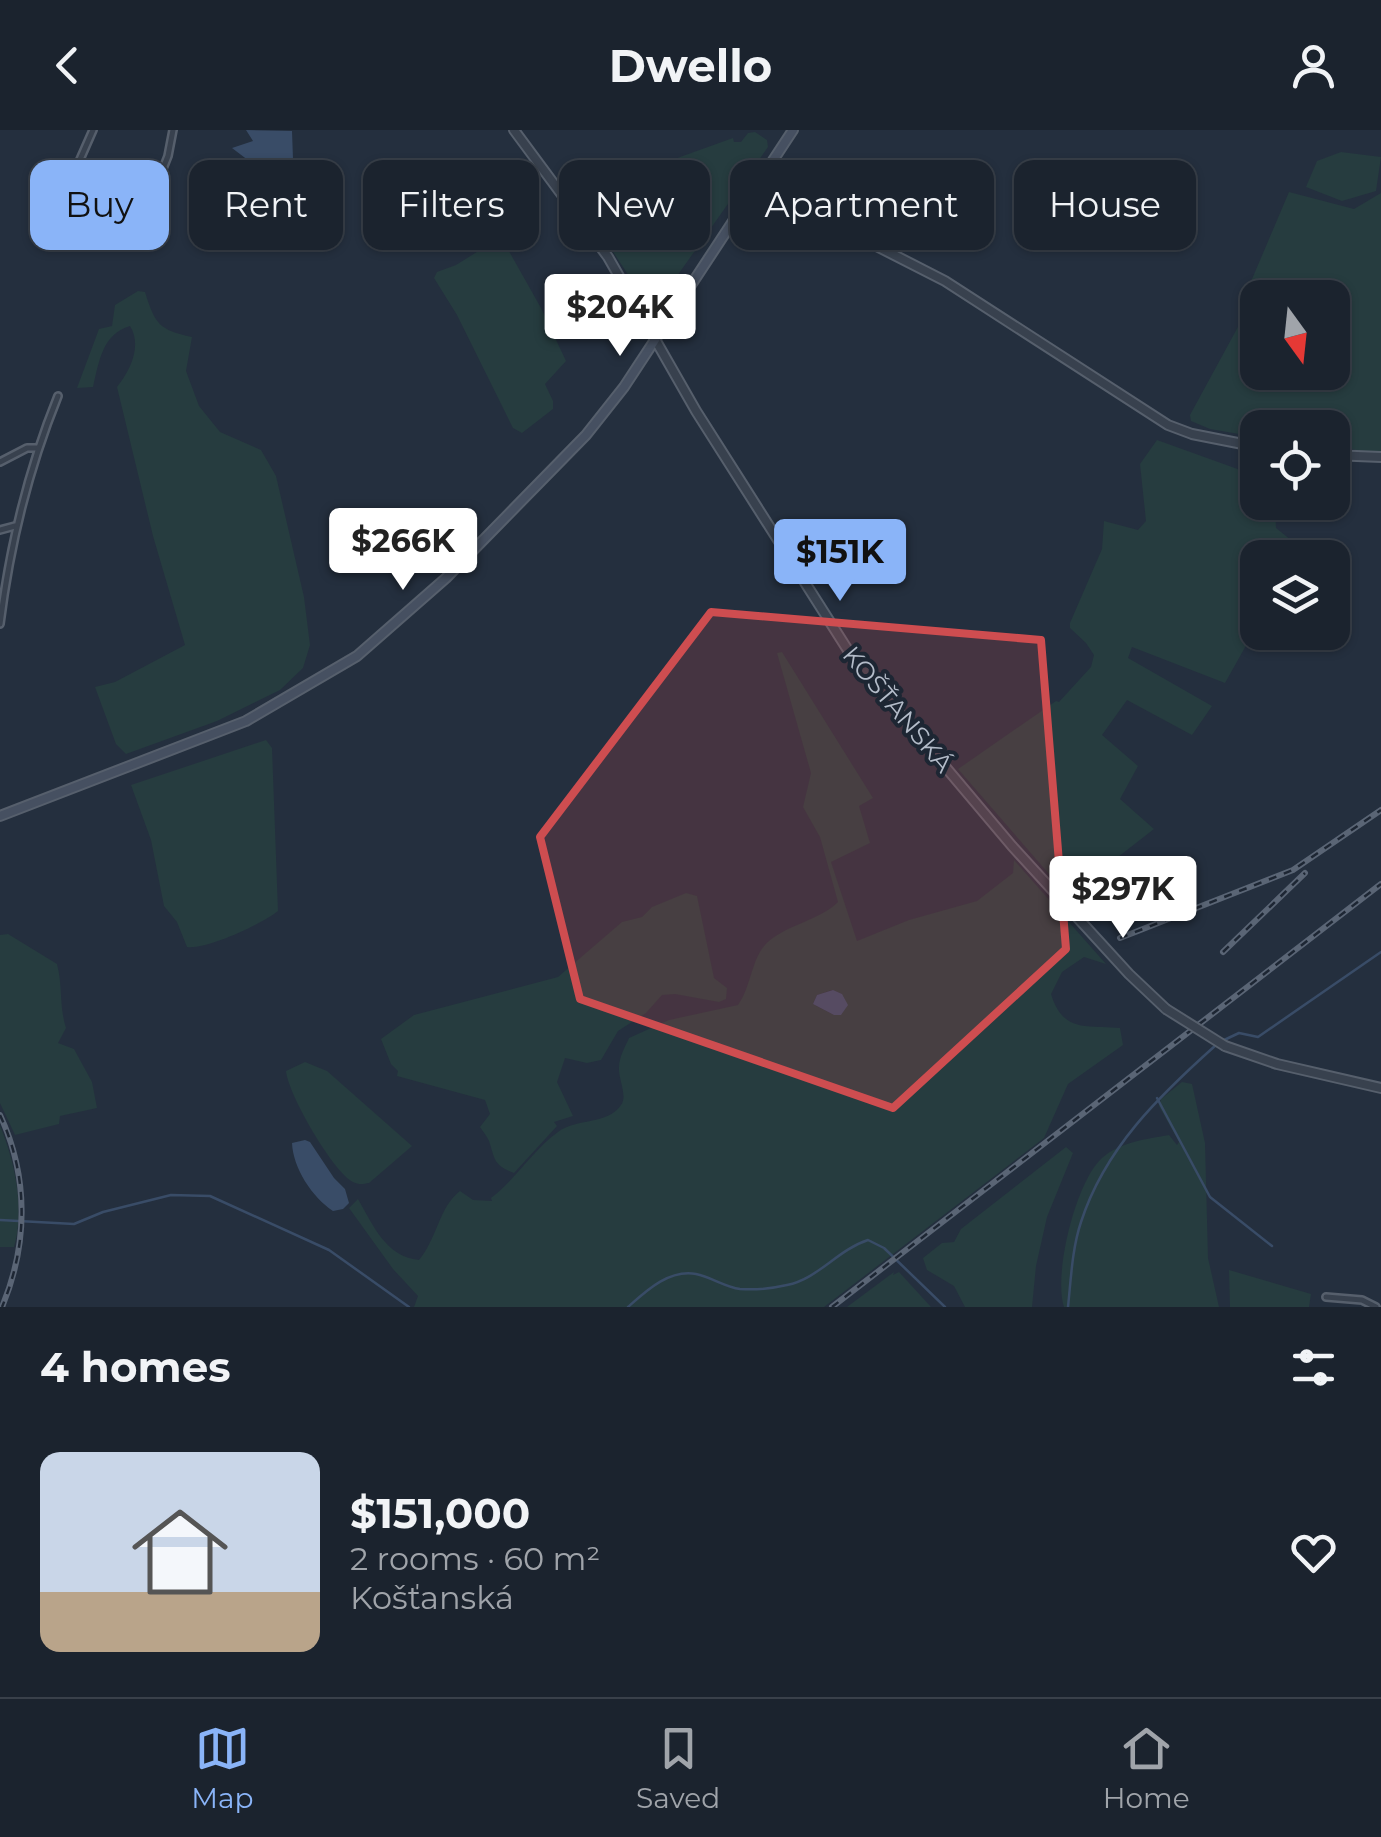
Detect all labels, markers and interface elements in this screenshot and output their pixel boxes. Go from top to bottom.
icon: back [40,38,95,93]
text: Dwello [609,38,772,93]
icon: person [1286,38,1341,93]
chip: Buy [30,160,169,250]
chip: Rent [189,160,343,250]
chip: Filters [363,160,539,250]
chip: New [559,160,710,250]
chip: Apartment [730,160,994,250]
chip: House [1014,160,1196,250]
pin: $204K [550,274,690,359]
north arrow [1240,280,1350,390]
map controls [1240,280,1350,650]
text: $204K [567,287,673,326]
button: locate [1240,410,1350,520]
pin: $266K [333,508,473,593]
pin: $151K [770,519,910,604]
text: $266K [351,521,455,560]
text: $151K [796,532,884,571]
button: layers [1240,540,1350,650]
street label: KOŠŤANSKÁ [837,640,959,778]
pin: $297K [1053,856,1193,941]
text: $297K [1071,869,1175,908]
icon: filters [1286,1340,1341,1395]
text: 4 homes [40,1341,231,1393]
text: $151,000 [350,1487,530,1539]
icon: home [120,1492,240,1612]
icon: heart [1286,1525,1341,1580]
text: 2 rooms · 60 m² [350,1539,600,1578]
text: Košťanská [350,1578,514,1617]
tab: Map [191,1721,254,1815]
tab: Saved [636,1721,720,1815]
tab: Home [1103,1721,1190,1815]

